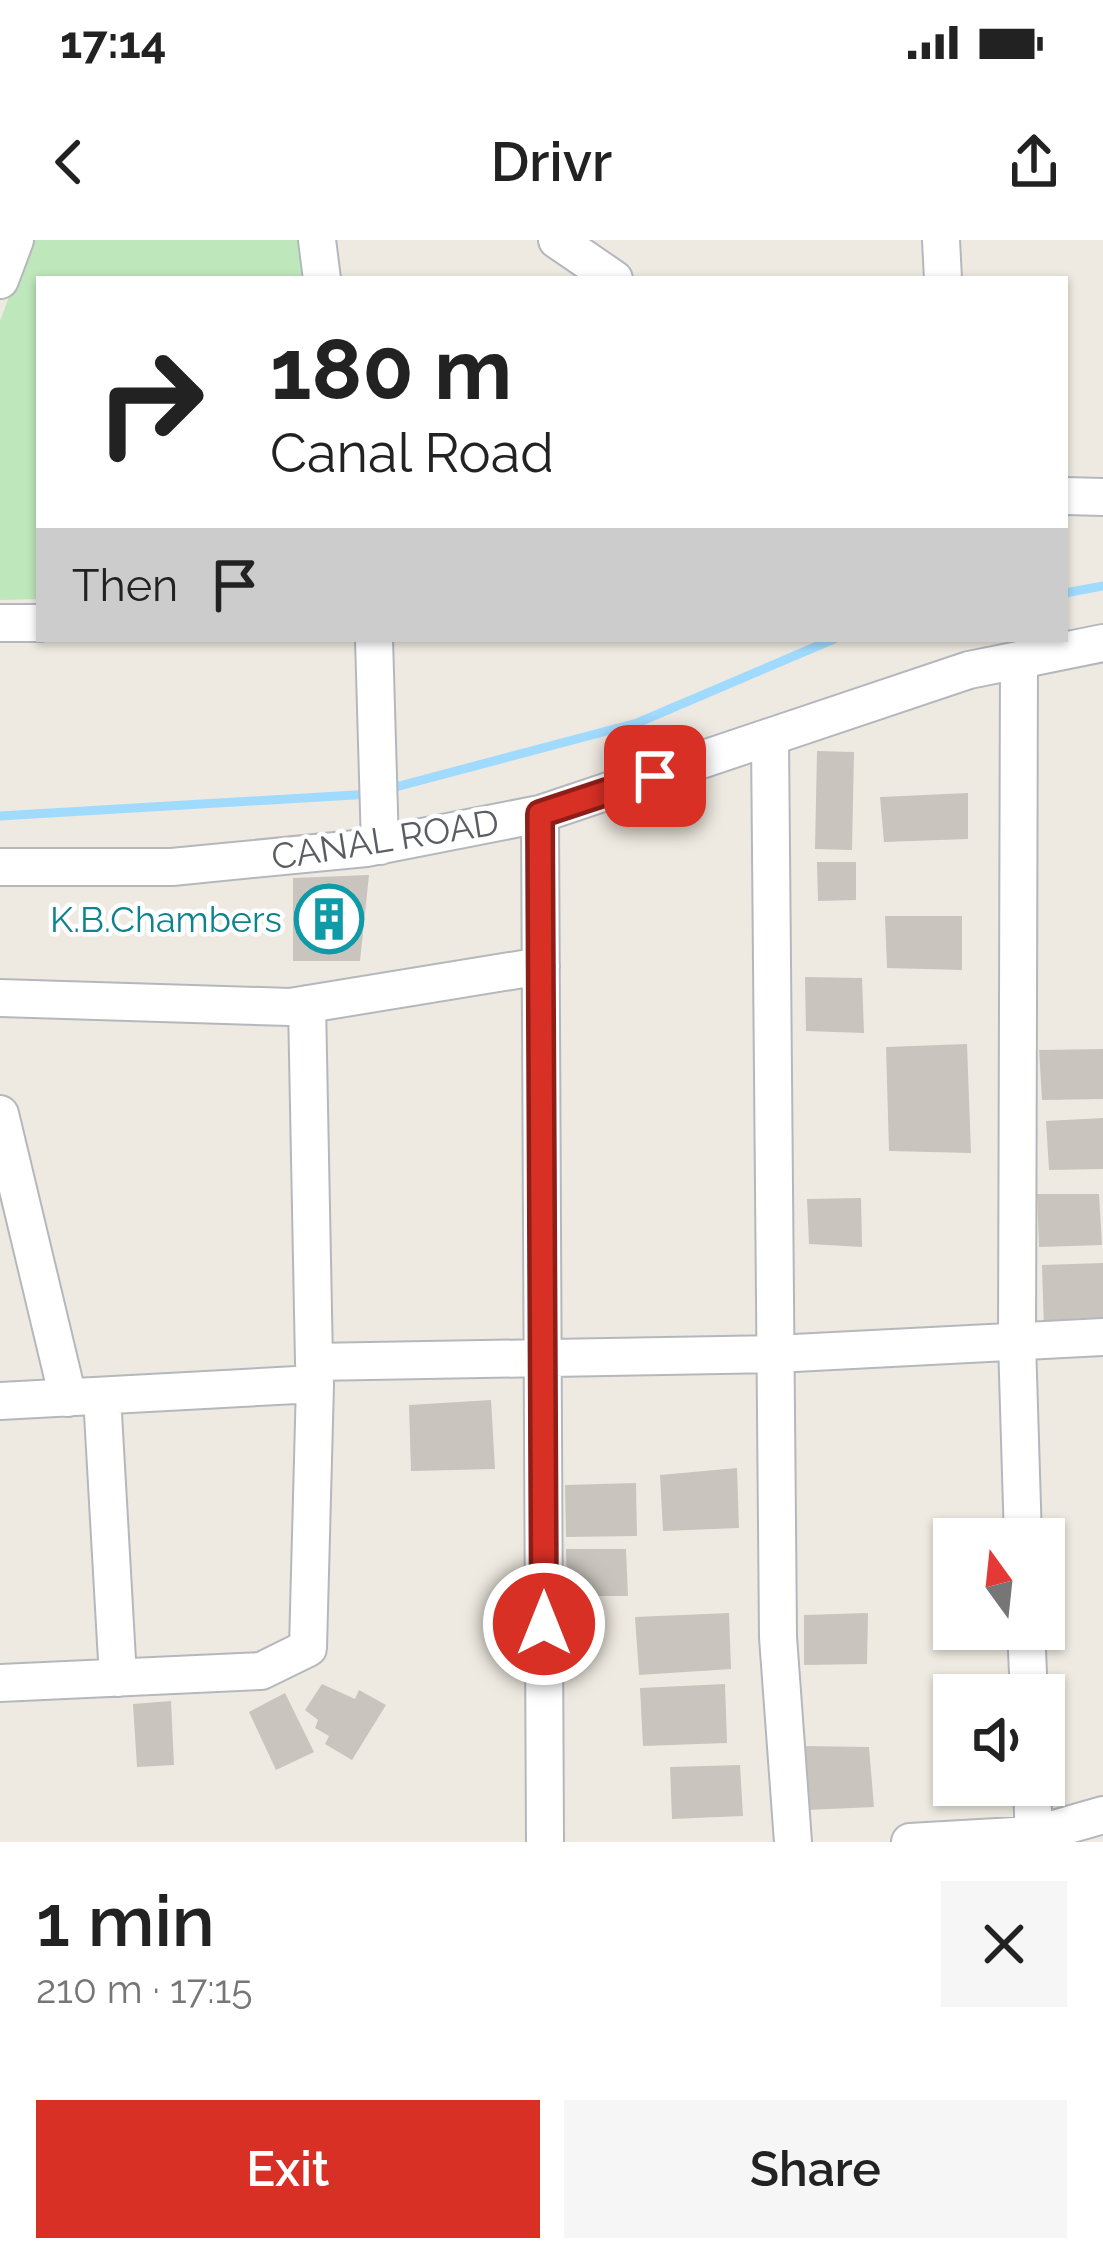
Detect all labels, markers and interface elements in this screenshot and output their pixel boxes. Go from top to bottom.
text: 17:14 [60,16,167,69]
icon: back [36,129,102,195]
icon: share [1001,129,1067,195]
text: Drivr [491,130,612,194]
text: 180 m [270,320,512,419]
icon: right [72,324,228,480]
text: Canal Road [270,421,554,485]
icon: arrive [202,552,268,618]
text: Then [72,559,178,612]
pin [604,725,706,827]
icon: arrive [622,743,688,809]
street label: CANAL ROAD [268,800,502,878]
building icon: K.B.Chambers [294,884,364,954]
place label: K.B.Chambers [50,898,282,940]
north arrow [933,1518,1065,1650]
map controls [933,1518,1065,1806]
position arrow [481,1561,607,1687]
button: sound [933,1674,1065,1806]
text: 1 min [36,1878,215,1963]
button: close [941,1881,1067,2007]
text: 210 m · 17:15 [36,1966,253,2012]
button: Exit [36,2100,540,2238]
button: Share [564,2100,1067,2238]

